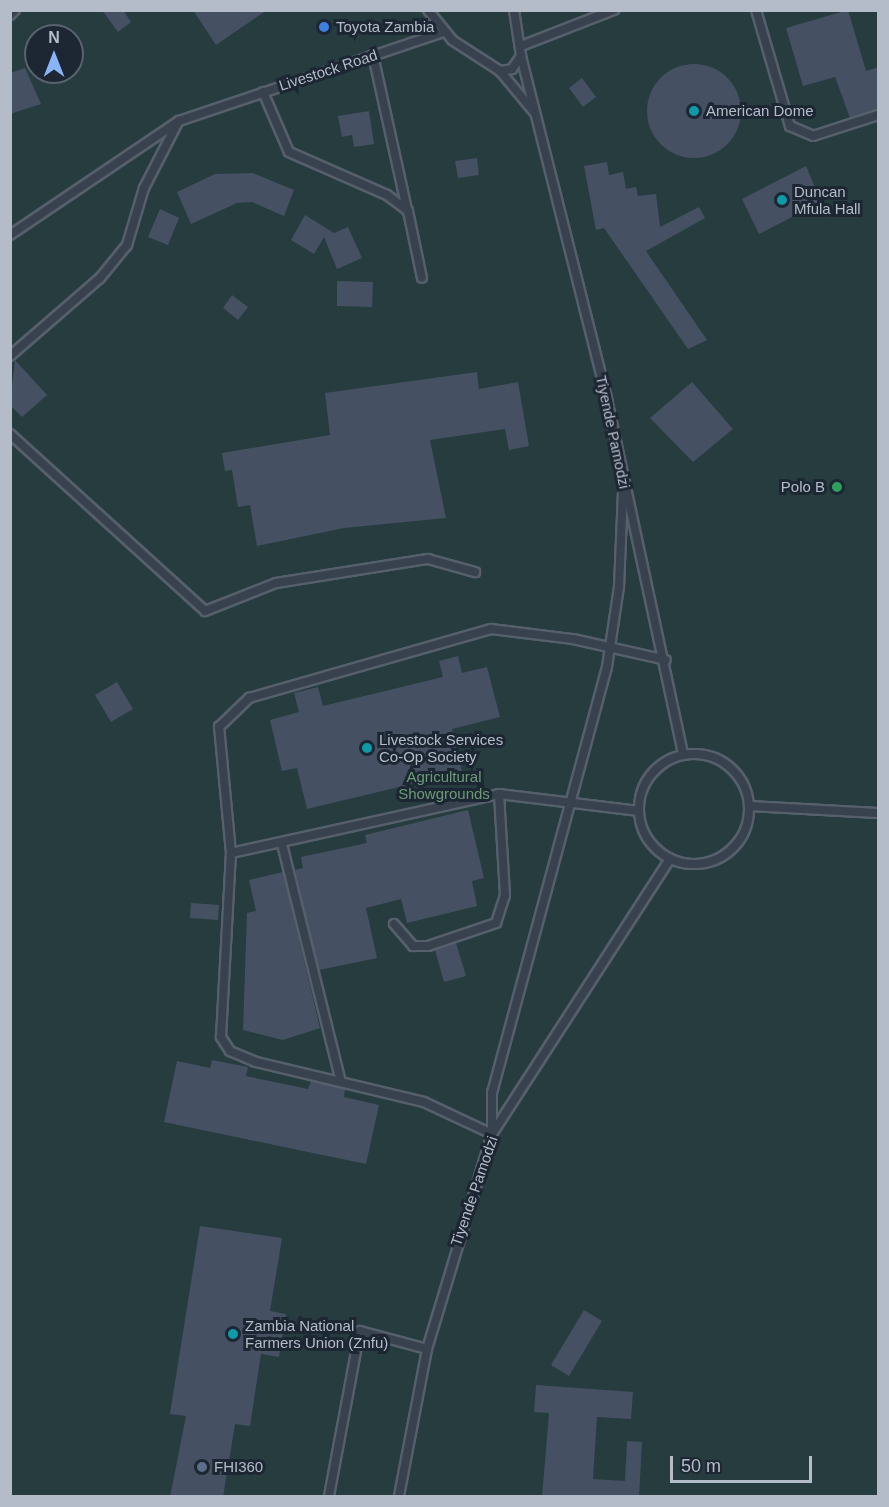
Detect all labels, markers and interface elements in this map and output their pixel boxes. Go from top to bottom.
place label: Toyota Zambia [336,18,434,36]
marker: Toyota Zambia [317,20,331,34]
north arrow [24,24,84,84]
text: N [48,29,60,46]
street label: Livestock Road [276,46,380,94]
place label: American Dome [706,102,814,120]
marker: American Dome [687,104,701,118]
place label: Duncan Mfula Hall [794,182,861,217]
marker: Duncan Mfula Hall [775,193,789,207]
street label: Tiyende Pamodzi [592,374,634,490]
place label: Polo B [781,478,825,496]
marker: Polo B [830,480,844,494]
place label: Livestock Services Co-Op Society [379,730,503,765]
marker: Livestock Services Co-Op Society [360,741,374,755]
park label: Agricultural Showgrounds [398,767,490,802]
street label: Tiyende Pamodzi [447,1134,501,1248]
place label: Zambia National Farmers Union (Znfu) [245,1316,388,1351]
marker: Zambia National Farmers Union (Znfu) [226,1327,240,1341]
scale bar [673,1444,816,1482]
text: 50 m [681,1456,721,1476]
place label: FHI360 [214,1458,263,1476]
marker: FHI360 [195,1460,209,1474]

